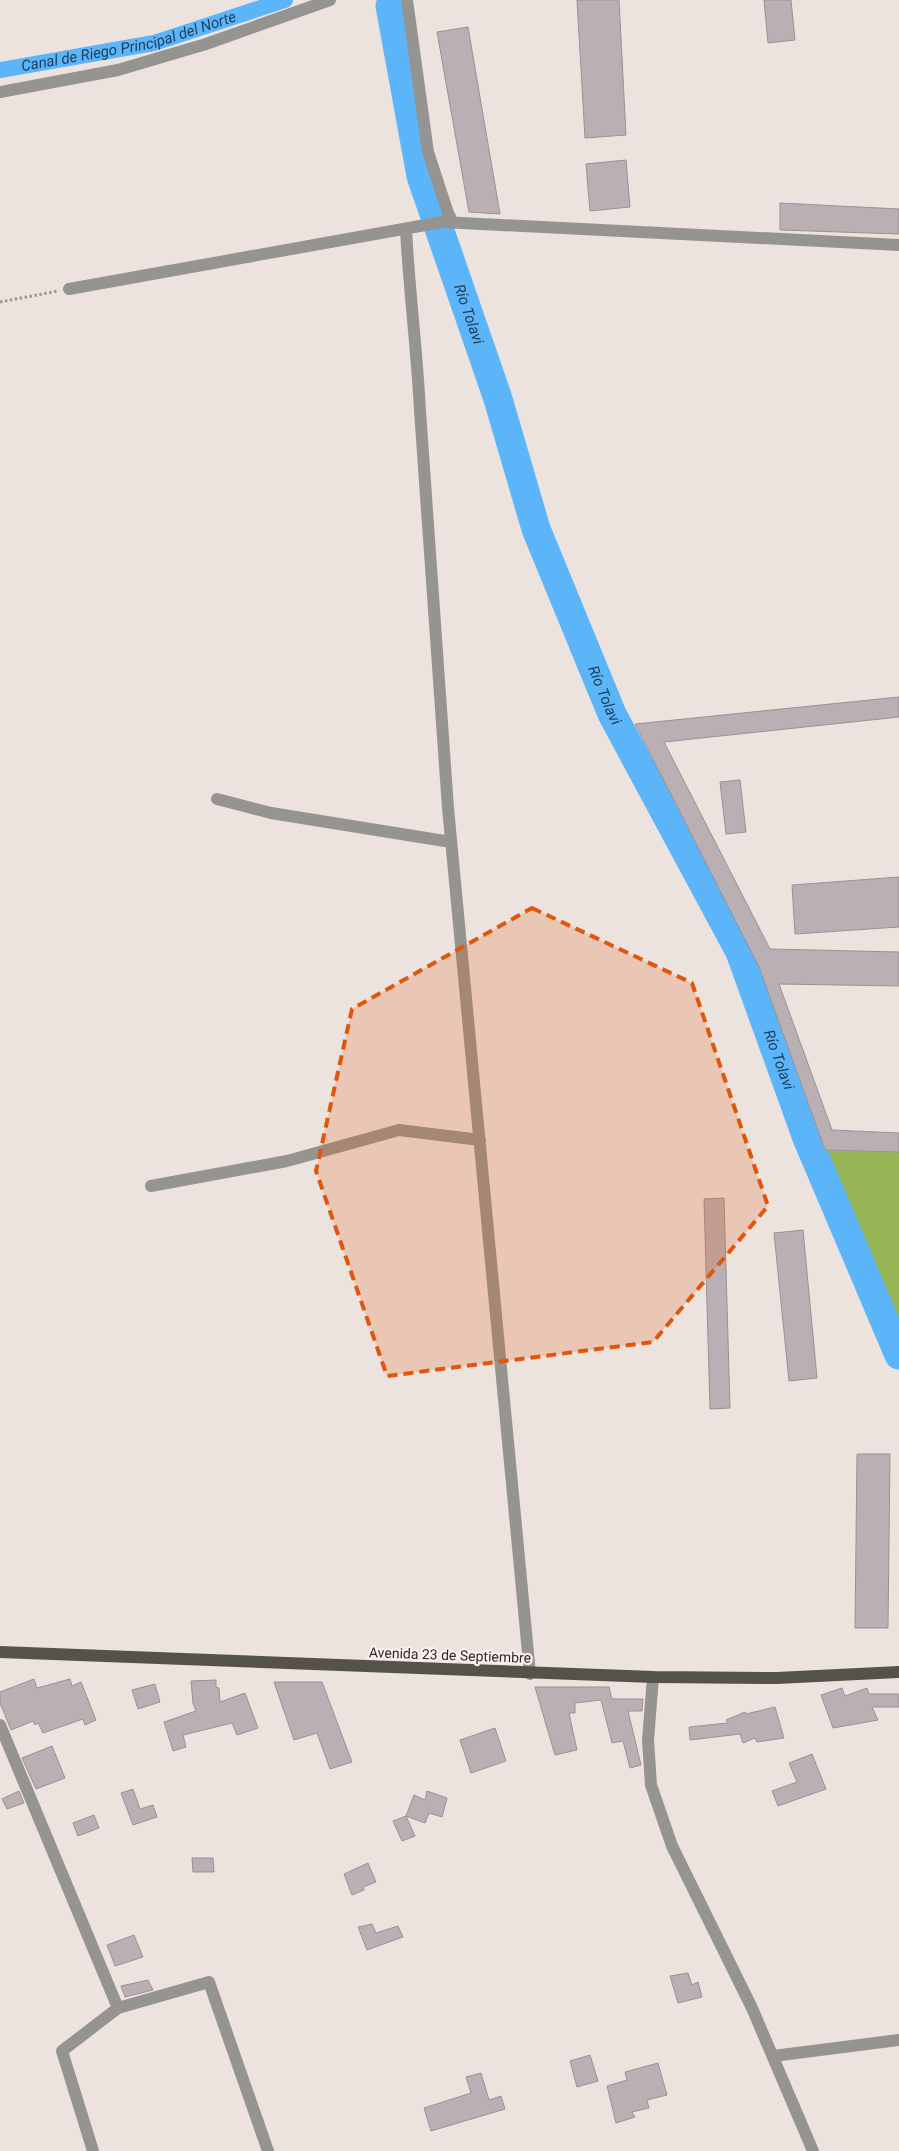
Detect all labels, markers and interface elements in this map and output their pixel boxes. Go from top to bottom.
water label: Canal de Riego Principal del Norte [20,8,239,75]
water label: Río Tolavi [450,282,488,347]
water label: Río Tolavi [584,663,625,728]
water label: Río Tolavi [760,1027,798,1093]
street label: Avenida 23 de Septiembre [369,1644,531,1666]

